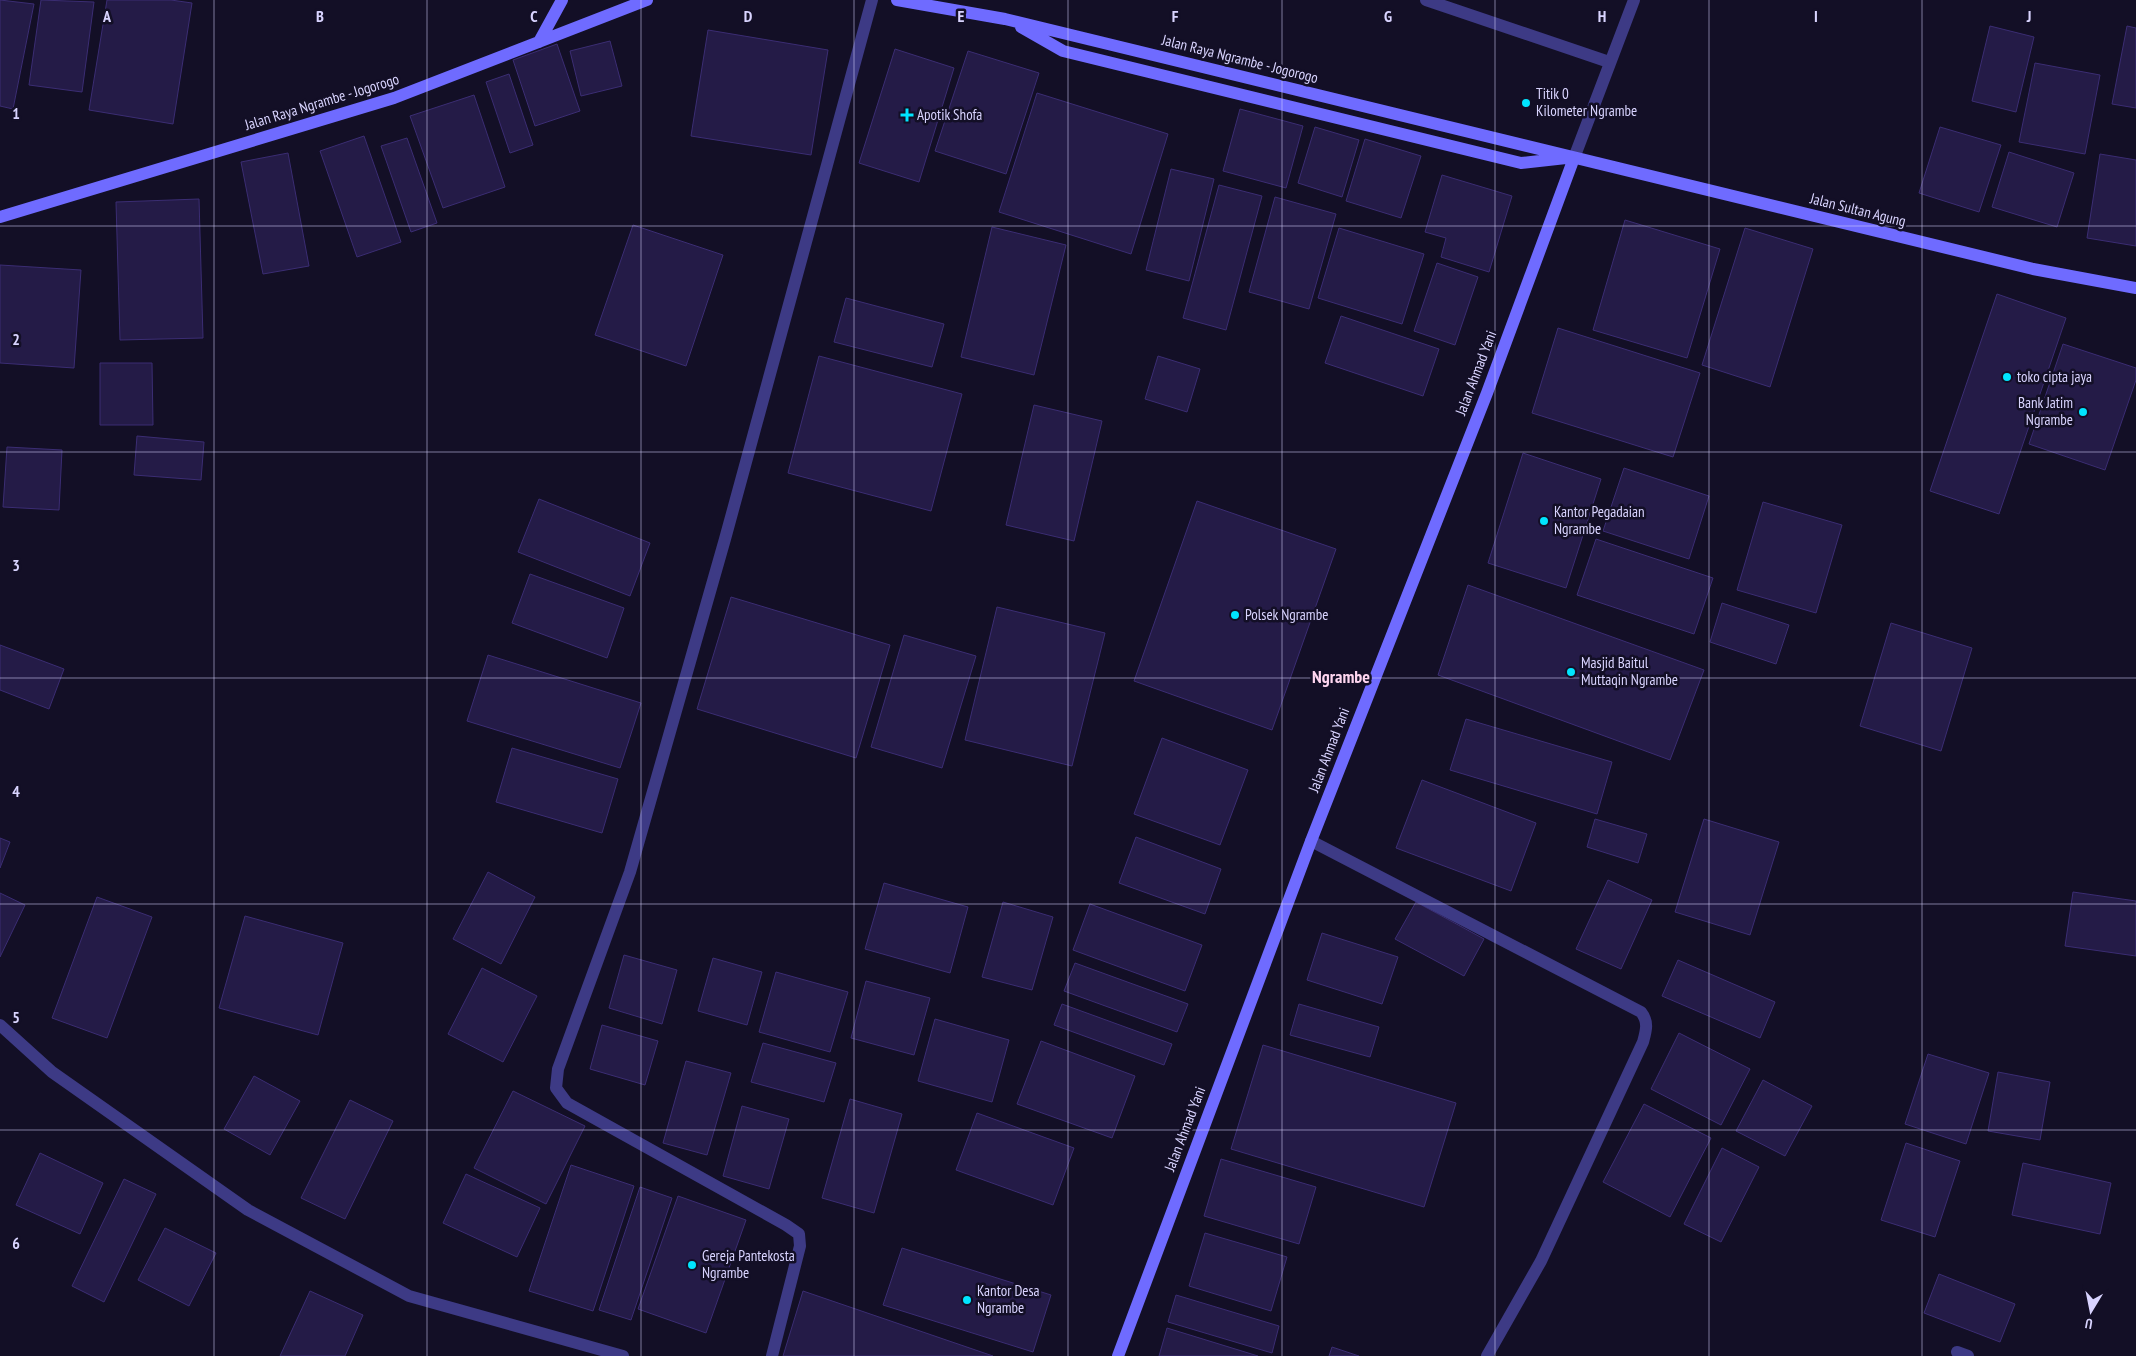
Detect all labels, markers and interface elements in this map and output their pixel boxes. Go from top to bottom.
text: A [102,6,112,26]
text: B [316,6,324,26]
text: C [530,6,538,26]
text: D [744,6,753,26]
text: E [958,6,965,26]
text: F [1172,6,1179,26]
text: G [1384,6,1392,26]
text: H [1598,6,1606,26]
text: I [1814,6,1818,26]
text: J [2026,6,2031,26]
street label: Jalan Raya Ngrambe - Jogorogo [1159,30,1320,87]
street label: Jalan Raya Ngrambe - Jogorogo [242,69,401,134]
place label: Titik 0 Kilometer Ngrambe [1536,84,1637,120]
marker: Titik 0 Kilometer Ngrambe [1520,97,1532,109]
text: 1 [12,103,20,123]
place label: Apotik Shofa [917,105,982,124]
marker: Apotik Shofa [901,109,913,121]
street label: Jalan Sultan Agung [1807,188,1908,231]
street label: Jalan Ahmad Yani [1450,328,1500,419]
text: 2 [12,329,20,349]
place label: toko cipta jaya [2017,367,2092,386]
marker: toko cipta jaya [2001,371,2013,383]
place label: Bank Jatim Ngrambe [2018,393,2073,429]
marker: Bank Jatim Ngrambe [2077,406,2089,418]
place label: Kantor Pegadaian Ngrambe [1554,502,1645,538]
marker: Kantor Pegadaian Ngrambe [1538,515,1550,527]
text: 3 [12,555,20,575]
place label: Polsek Ngrambe [1245,605,1328,624]
marker: Polsek Ngrambe [1229,609,1241,621]
place label: Masjid Baitul Muttaqin Ngrambe [1581,653,1678,689]
district label: Ngrambe [1312,665,1370,688]
marker: Masjid Baitul Muttaqin Ngrambe [1565,666,1577,678]
street label: Jalan Ahmad Yani [1303,705,1353,796]
text: 4 [12,781,20,801]
text: 5 [12,1007,20,1027]
street label: Jalan Ahmad Yani [1159,1084,1209,1175]
text: 6 [12,1233,20,1253]
place label: Gereja Pantekosta Ngrambe [702,1246,795,1282]
marker: Gereja Pantekosta Ngrambe [686,1259,698,1271]
place label: Kantor Desa Ngrambe [977,1281,1040,1317]
north arrow [2066,1286,2116,1336]
marker: Kantor Desa Ngrambe [961,1294,973,1306]
text: U [2084,1314,2094,1333]

